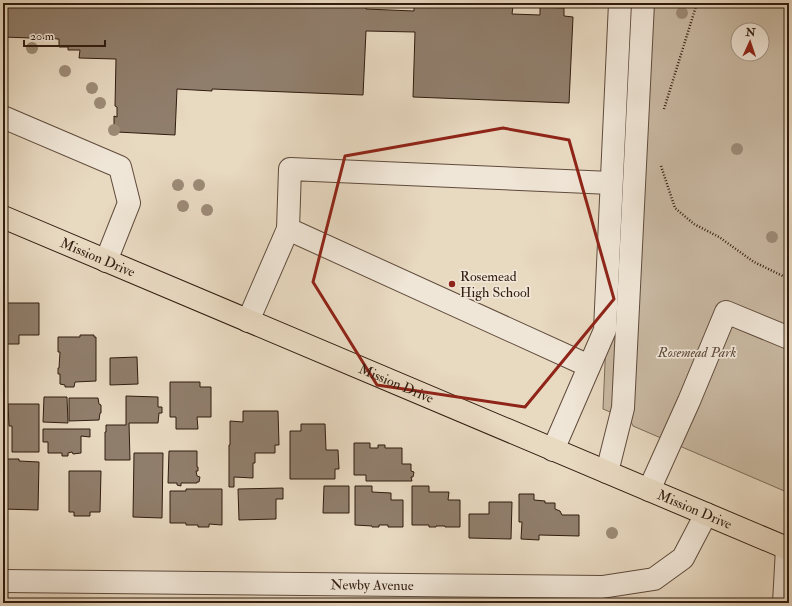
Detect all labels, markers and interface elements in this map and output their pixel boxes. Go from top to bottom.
scale bar [24,22,105,48]
north arrow [730,22,770,62]
text: N [744,26,757,39]
text: 20 m [30,29,55,44]
street label: Mission Drive [58,234,138,281]
place label: Rosemead High School [460,268,531,301]
marker: Rosemead High School [447,279,457,289]
park label: Rosemead Park [657,344,736,361]
street label: Mission Drive [356,360,436,407]
street label: Mission Drive [655,486,735,533]
street label: Newby Avenue [330,576,414,595]

